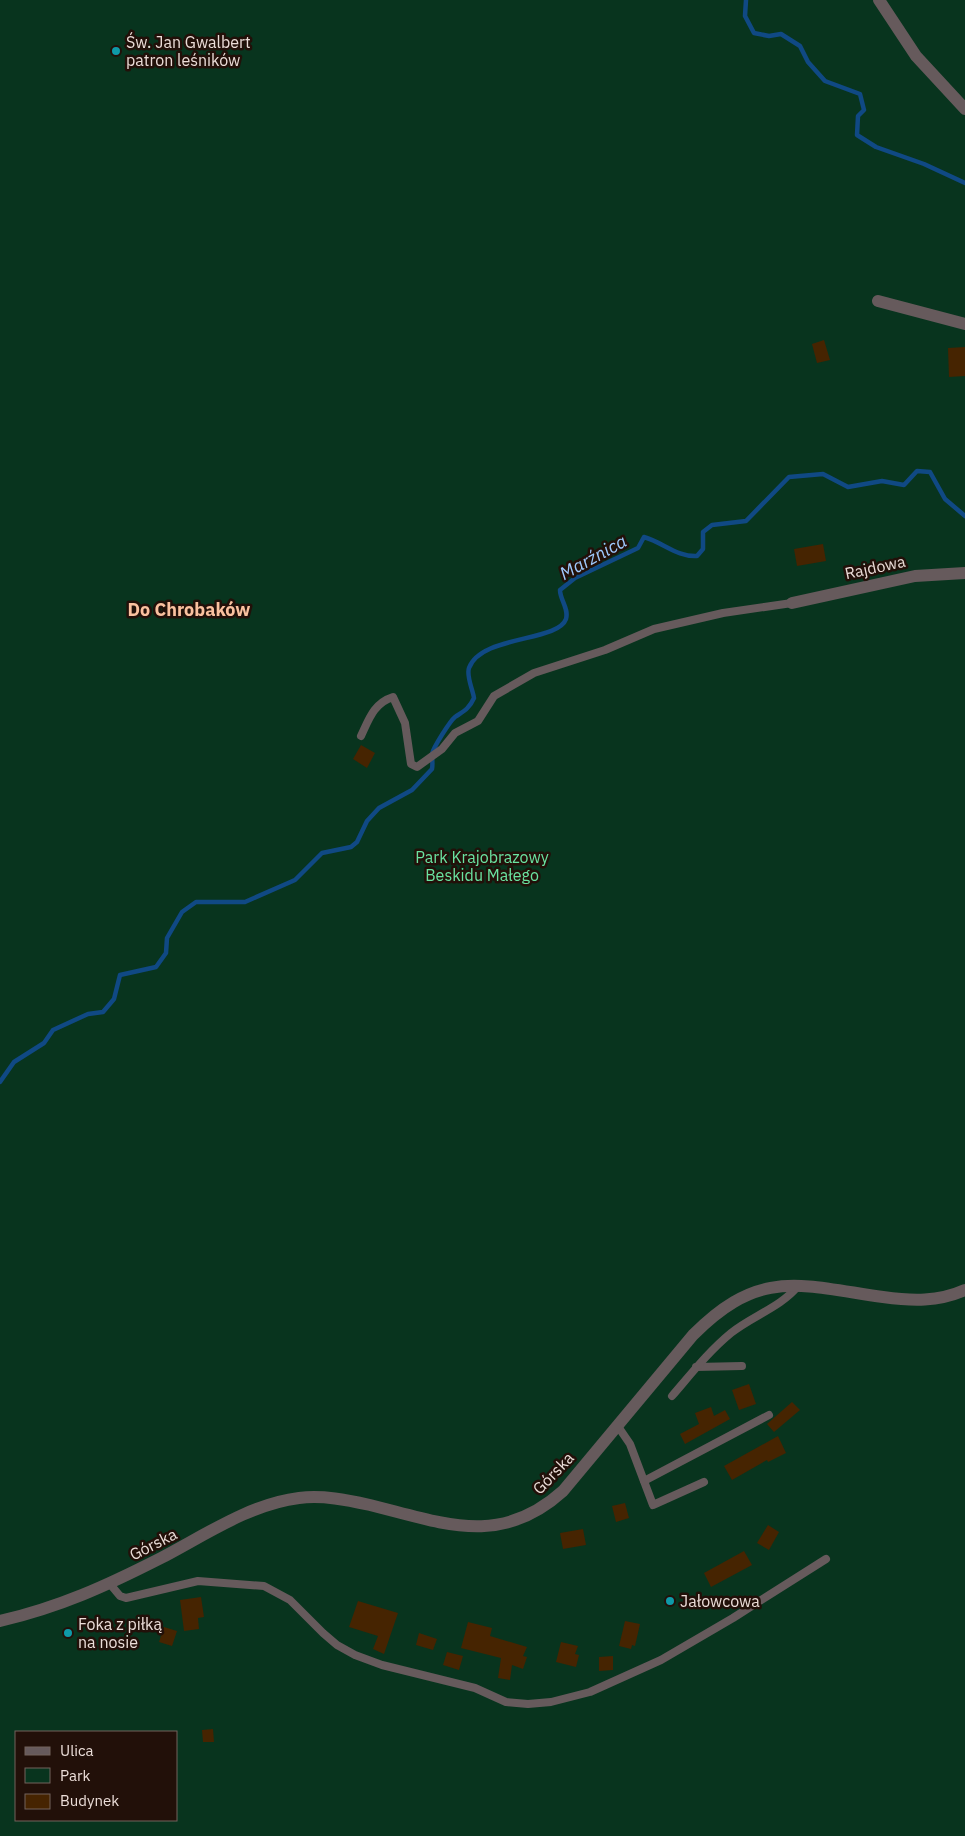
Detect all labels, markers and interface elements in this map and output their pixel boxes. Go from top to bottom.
place label: Św. Jan Gwalbert patron leśników [126,31,251,70]
marker: Św. Jan Gwalbert patron leśników [110,45,122,57]
water label: Marźnica [555,529,631,585]
street label: Rajdowa [843,551,908,583]
district label: Do Chrobaków [128,598,250,621]
park label: Park Krajobrazowy Beskidu Małego [415,847,549,885]
street label: Górska [528,1448,578,1498]
street label: Górska [126,1523,181,1564]
place label: Jałowcowa [680,1591,760,1611]
marker: Jałowcowa [664,1595,676,1607]
place label: Foka z piłką na nosie [78,1614,162,1652]
marker: Foka z piłką na nosie [62,1627,74,1639]
legend [15,1731,178,1821]
text: Ulica [60,1741,94,1760]
text: Park [60,1766,90,1785]
text: Budynek [60,1791,119,1810]

